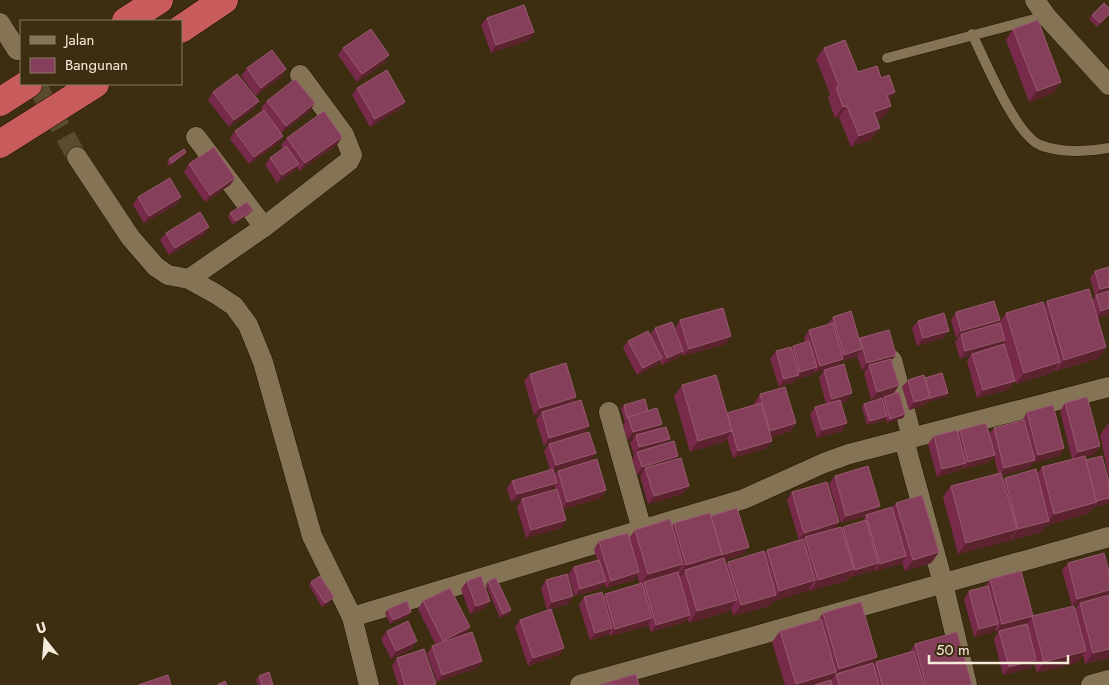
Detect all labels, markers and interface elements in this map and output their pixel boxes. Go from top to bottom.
legend [20,20,182,85]
text: Jalan [63,29,94,51]
text: Bangunan [65,54,128,76]
north arrow [20,615,70,665]
text: U [34,617,49,639]
scale bar [929,632,1068,664]
text: 50 m [936,639,970,661]

